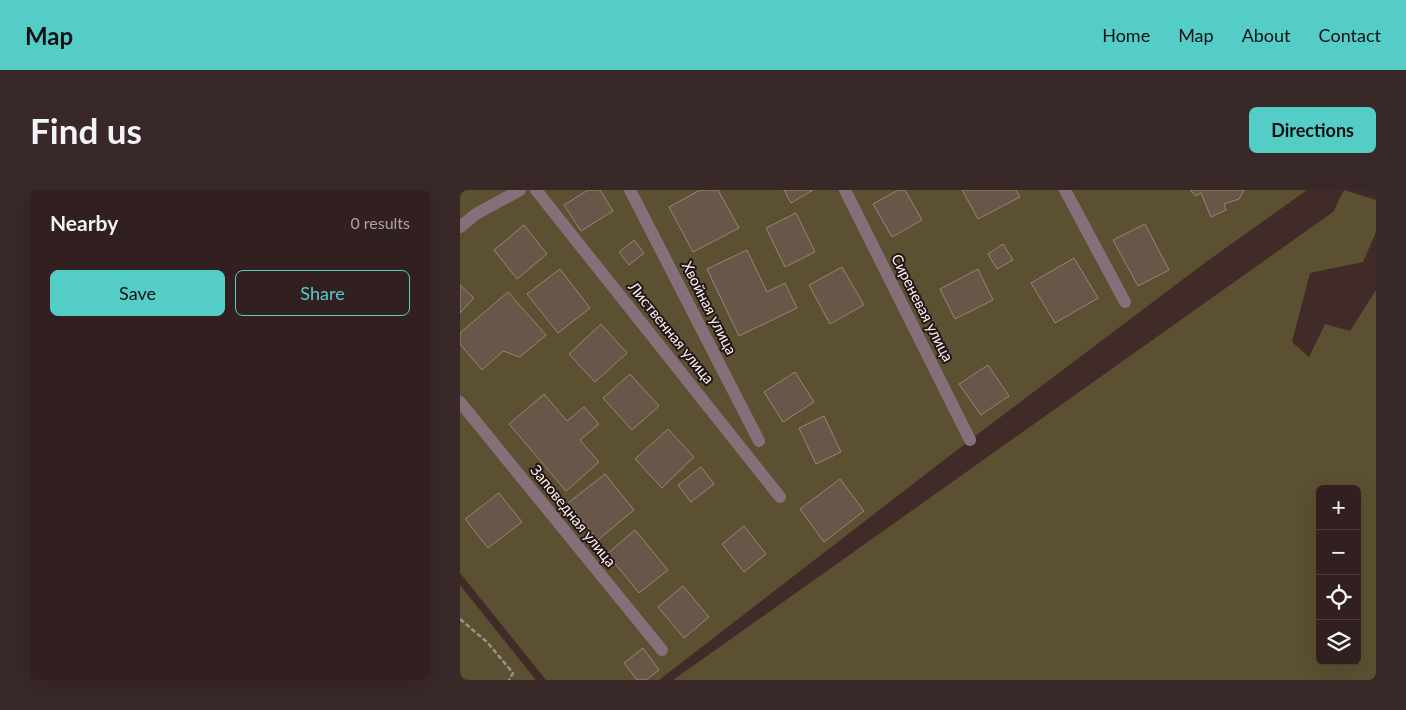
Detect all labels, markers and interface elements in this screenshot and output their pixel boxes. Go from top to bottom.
text: Map [25,21,73,50]
text: Home [1102,24,1150,46]
text: Map [1178,24,1214,46]
text: About [1242,24,1291,46]
text: Contact [1319,24,1381,46]
button: Directions [1249,107,1376,153]
text: Find us [30,109,142,151]
text: Nearby [50,210,118,235]
text: 0 results [350,213,410,232]
street label: Сиреневая улица [888,251,958,364]
street label: Хвойная улица [679,258,741,357]
button: Save [50,270,225,316]
button: Share [235,270,410,316]
street label: Лиственная улица [624,277,718,387]
street label: Заповедная улица [527,461,620,570]
map controls [1316,485,1361,665]
button: + [1316,485,1361,530]
button: − [1316,530,1361,575]
button: locate [1316,575,1361,620]
button: layers [1316,620,1361,665]

